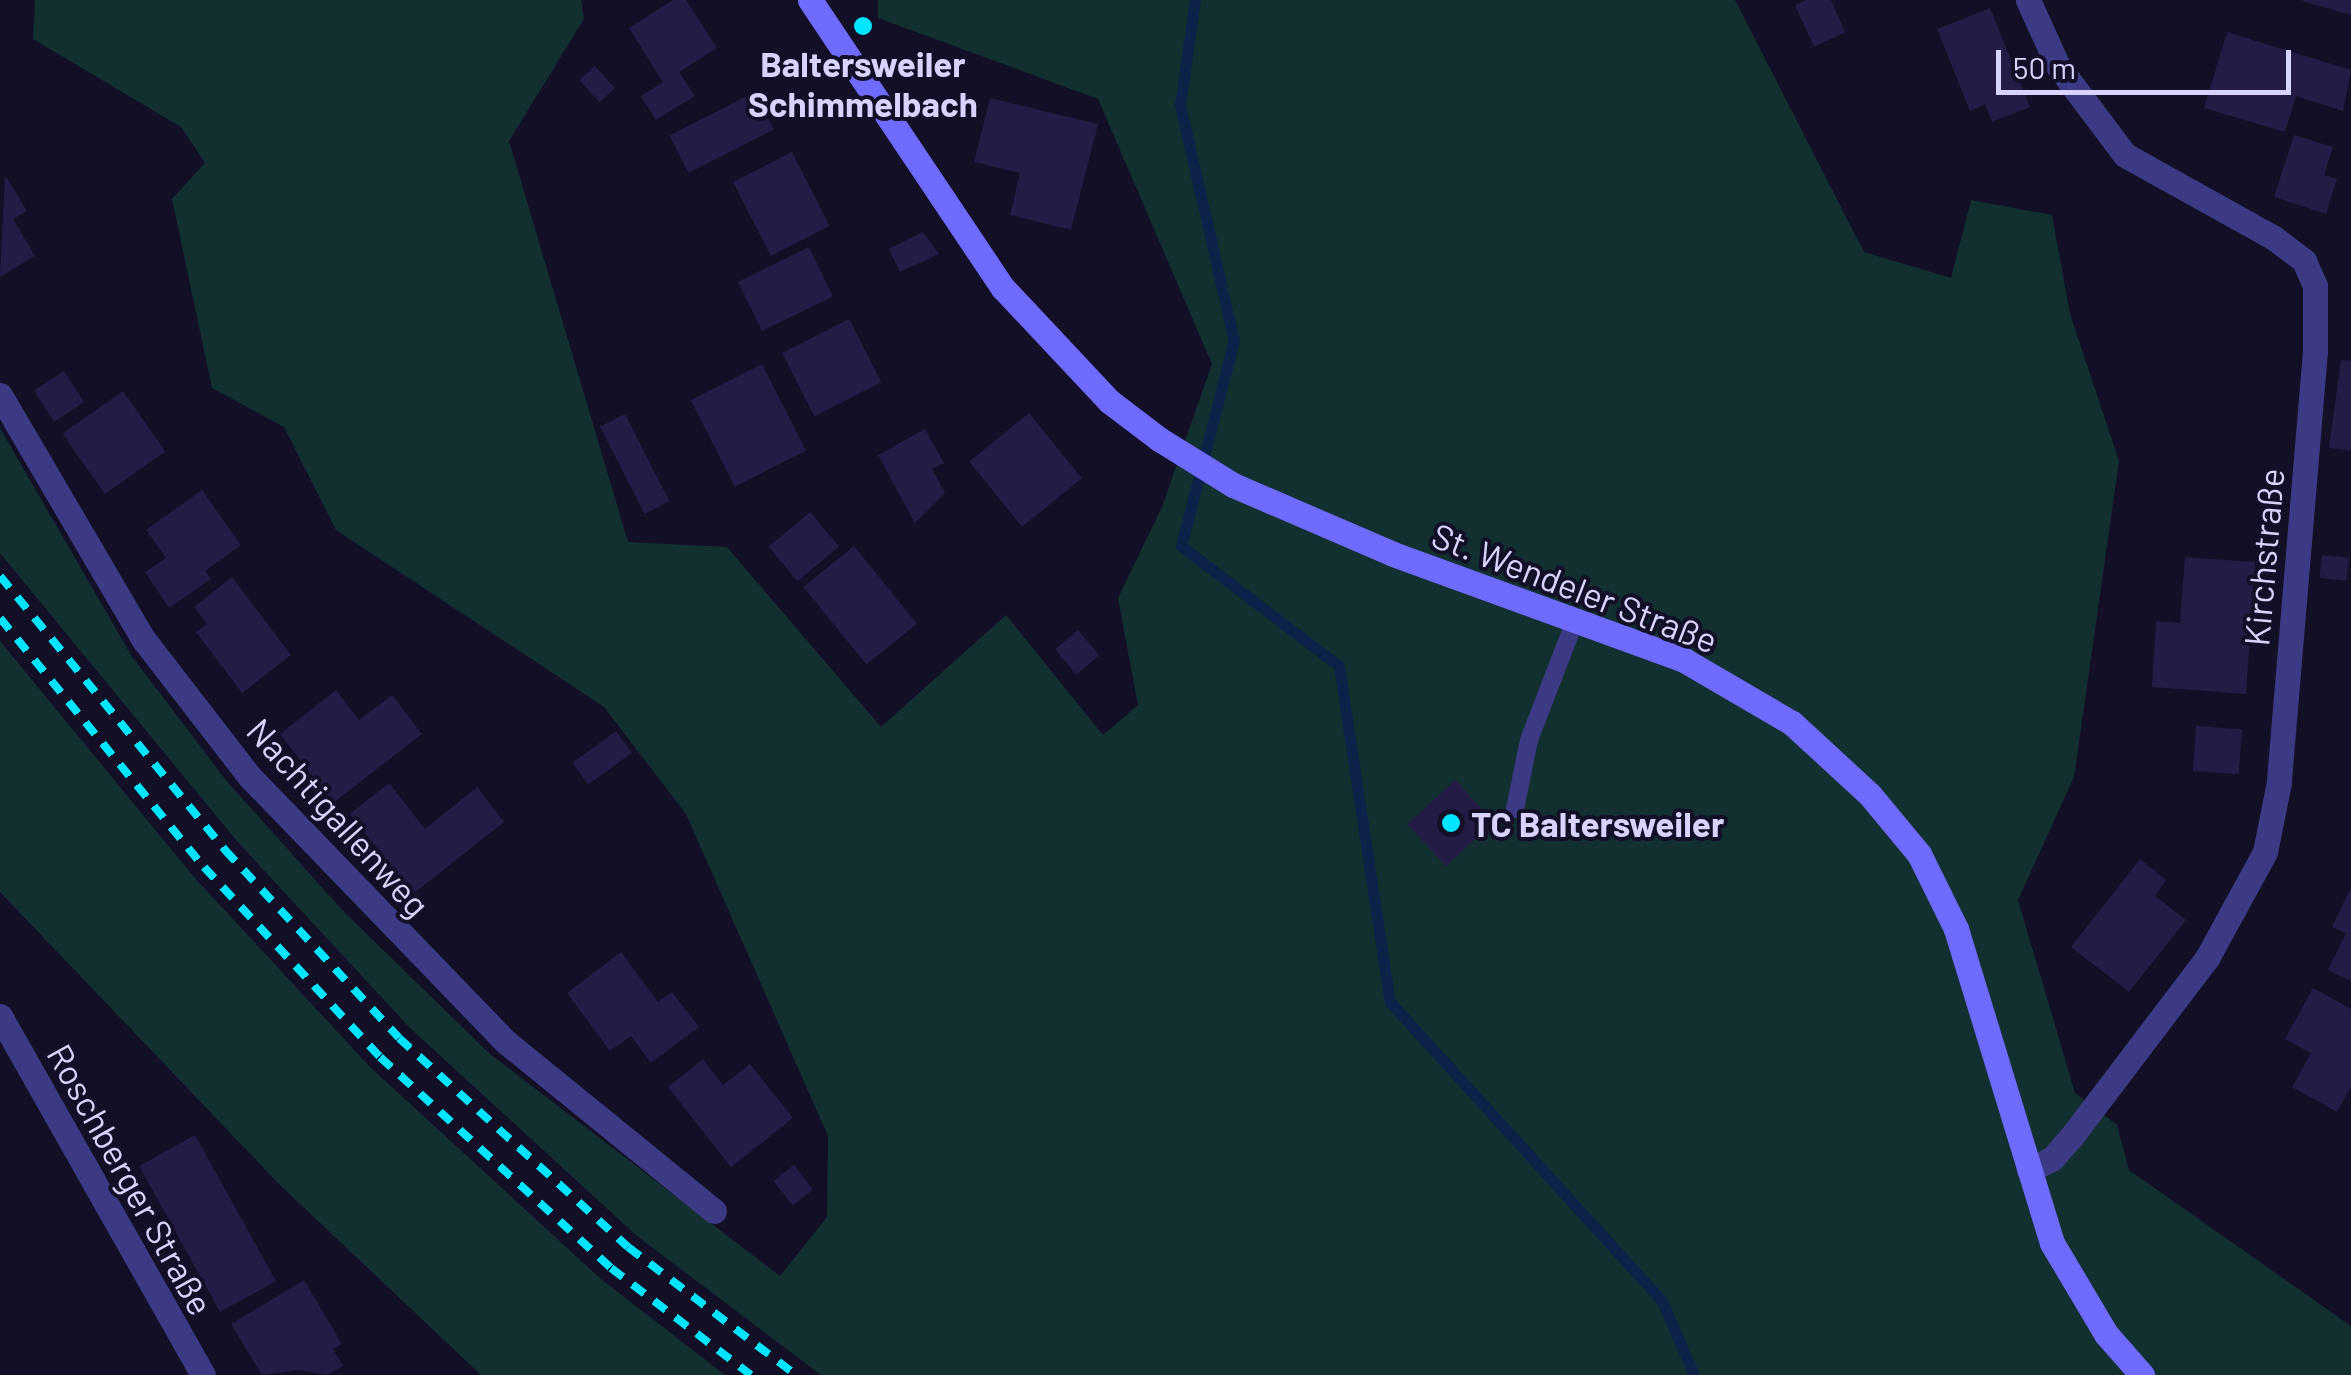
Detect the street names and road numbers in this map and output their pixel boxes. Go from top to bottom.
street label: Kirchstraße [2234,466,2292,648]
street label: St. Wendeler Straße [1426,513,1724,661]
street label: Nachtigallenweg [239,709,439,925]
street label: Roschberger Straße [39,1036,223,1322]

